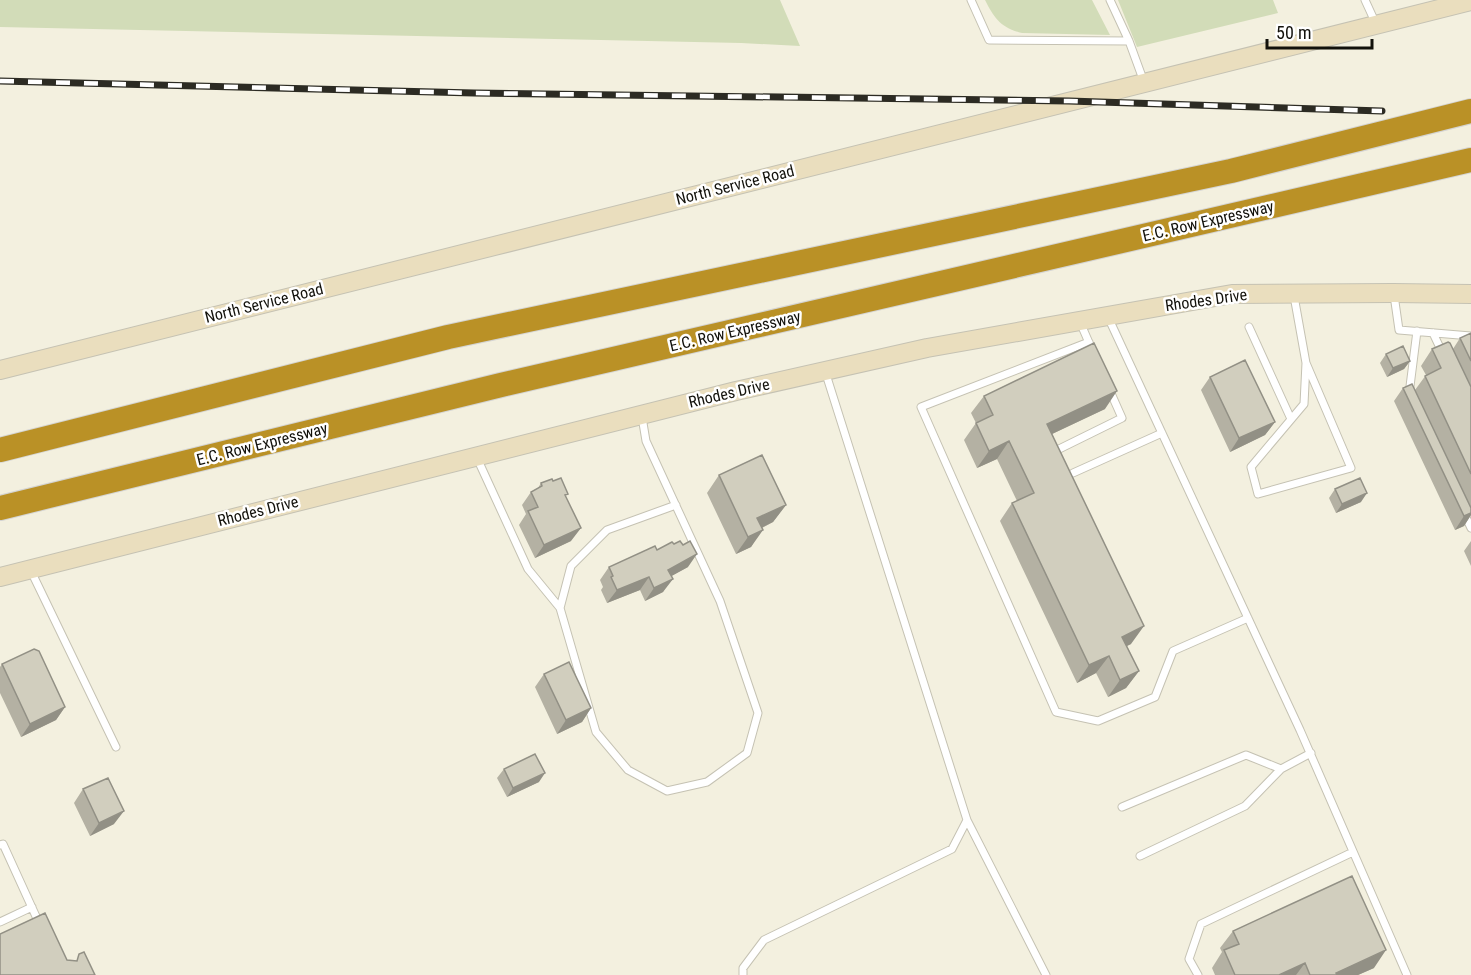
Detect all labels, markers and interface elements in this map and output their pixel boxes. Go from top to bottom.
scale bar [1267,12,1372,50]
text: 50 m [1276,22,1311,43]
street label: North Service Road [674,161,796,209]
street label: E.C. Row Expressway [1141,197,1276,245]
street label: North Service Road [203,279,325,327]
street label: Rhodes Drive [1164,285,1248,315]
street label: E.C. Row Expressway [668,307,803,355]
street label: Rhodes Drive [687,374,771,412]
street label: E.C. Row Expressway [195,418,330,469]
street label: Rhodes Drive [216,492,300,530]

